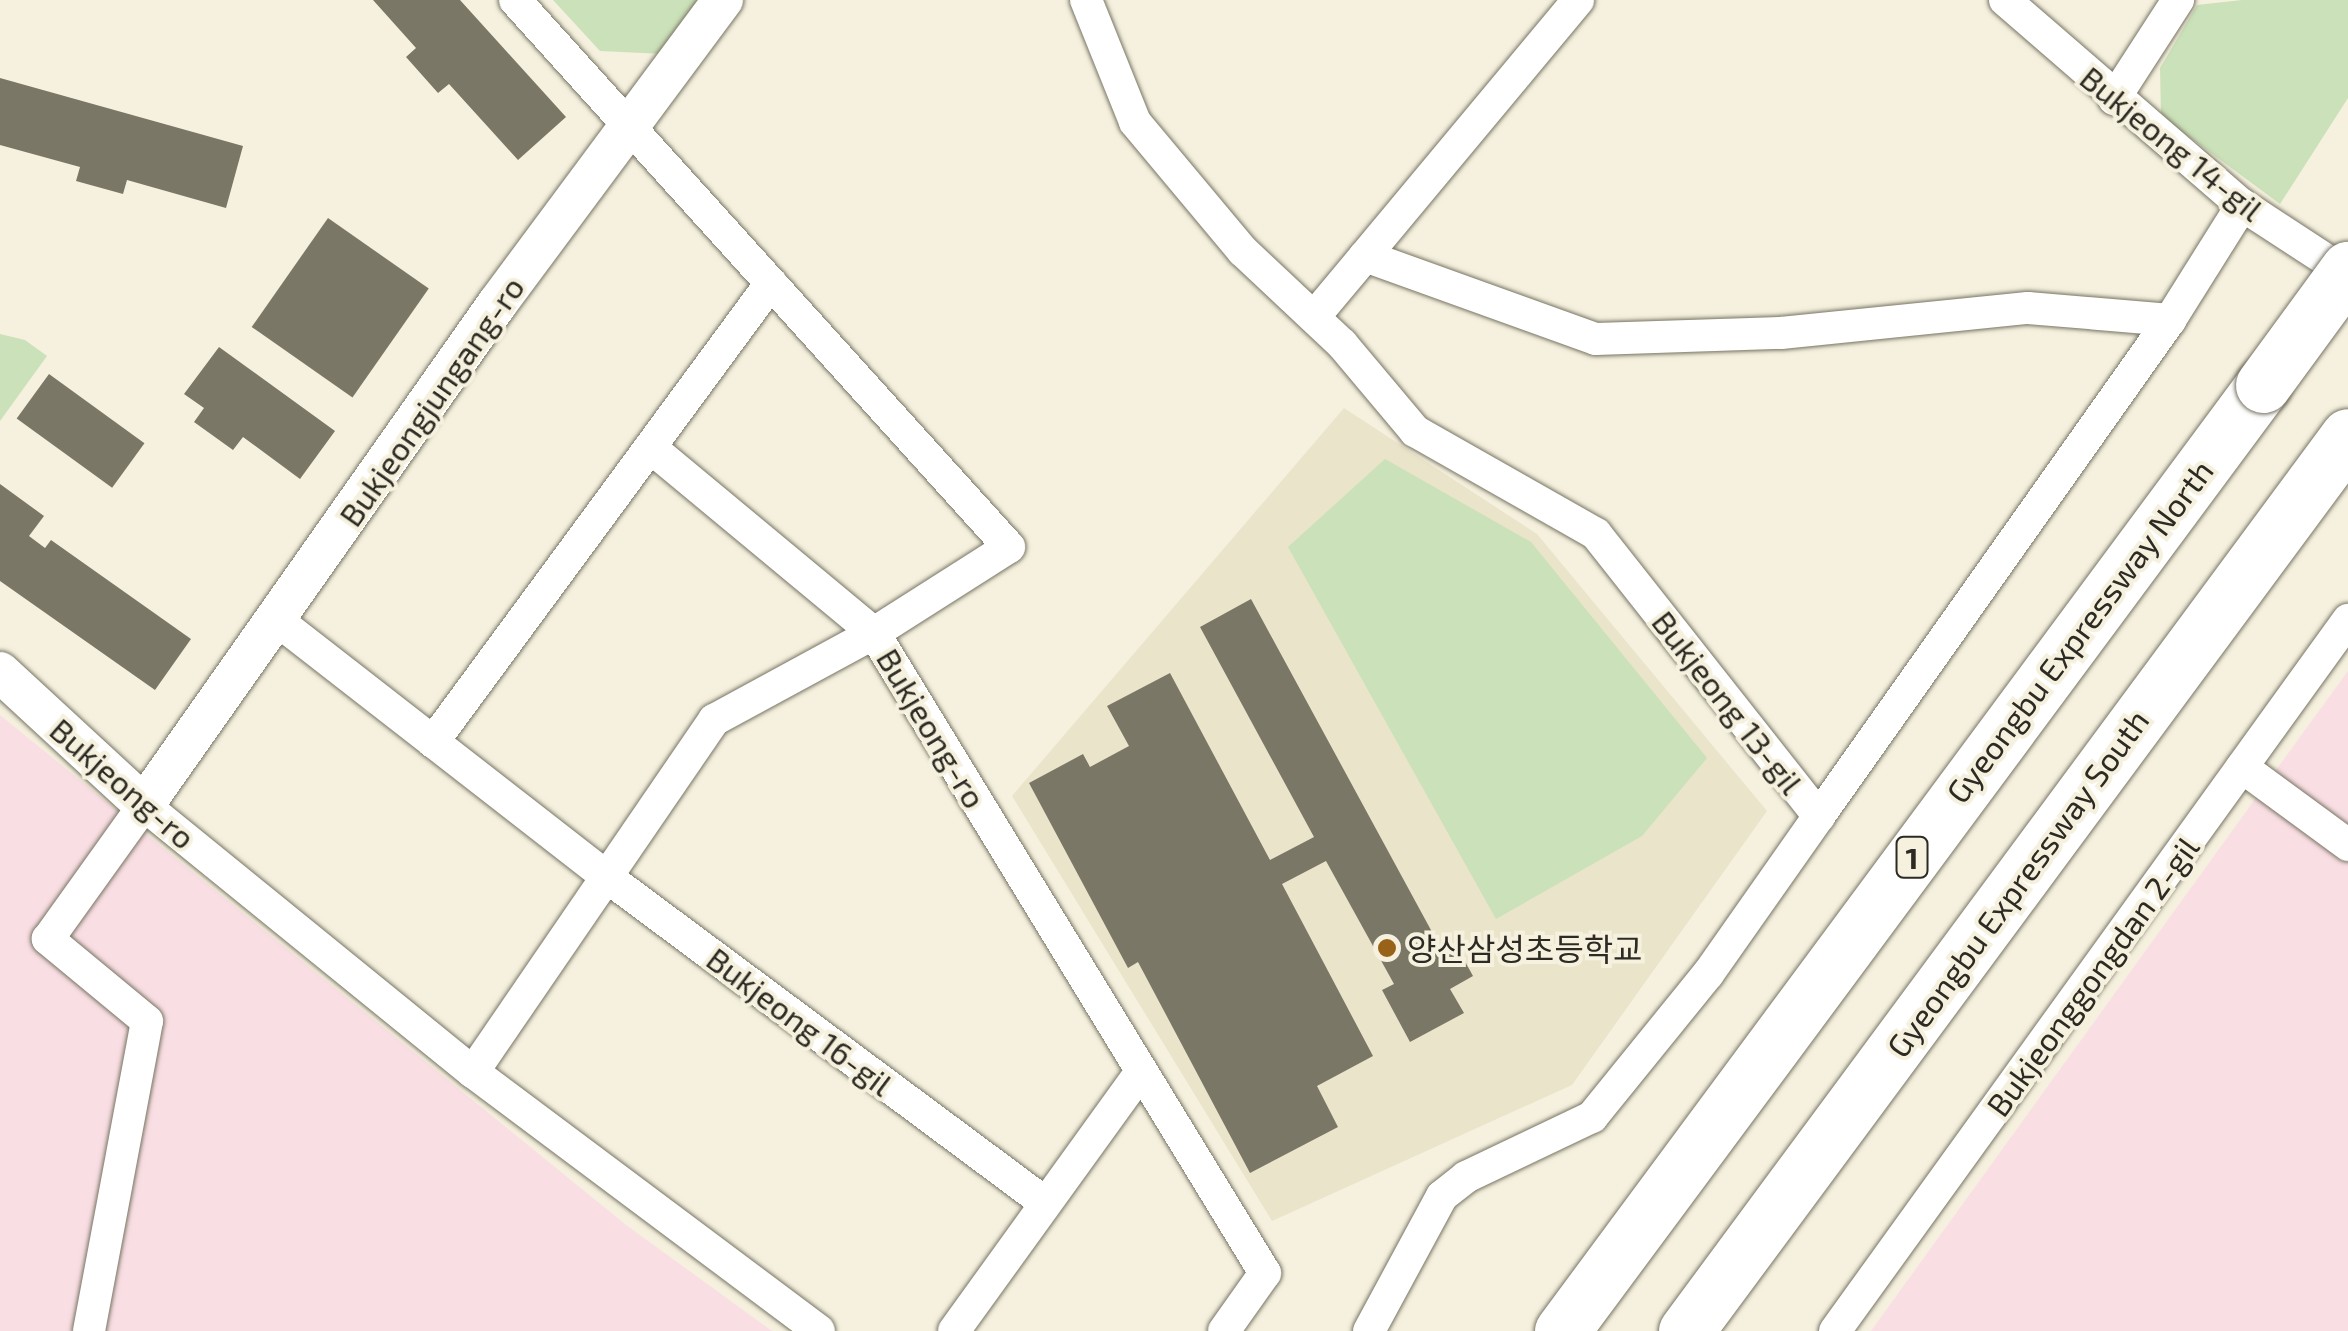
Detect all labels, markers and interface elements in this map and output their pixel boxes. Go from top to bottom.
street label: Bukjeong 14-gil [2073,58,2271,228]
street label: Bukjeongjungang-ro [330,269,532,533]
street label: Gyeongbu Expressway North [1937,452,2221,810]
street label: Bukjeong 13-gil [1645,603,1811,801]
street label: Bukjeong-ro [869,641,995,815]
street label: Gyeongbu Expressway South [1878,701,2156,1065]
street label: Bukjeong-ro [43,710,203,856]
street label: Bukjeonggongdan 2-gil [1978,829,2206,1123]
road number: 1 [1894,832,1930,882]
place label: 양산삼성초등학교 [1407,929,1643,967]
marker: 양산삼성초등학교 [1376,937,1398,959]
street label: Bukjeong 16-gil [700,939,900,1103]

